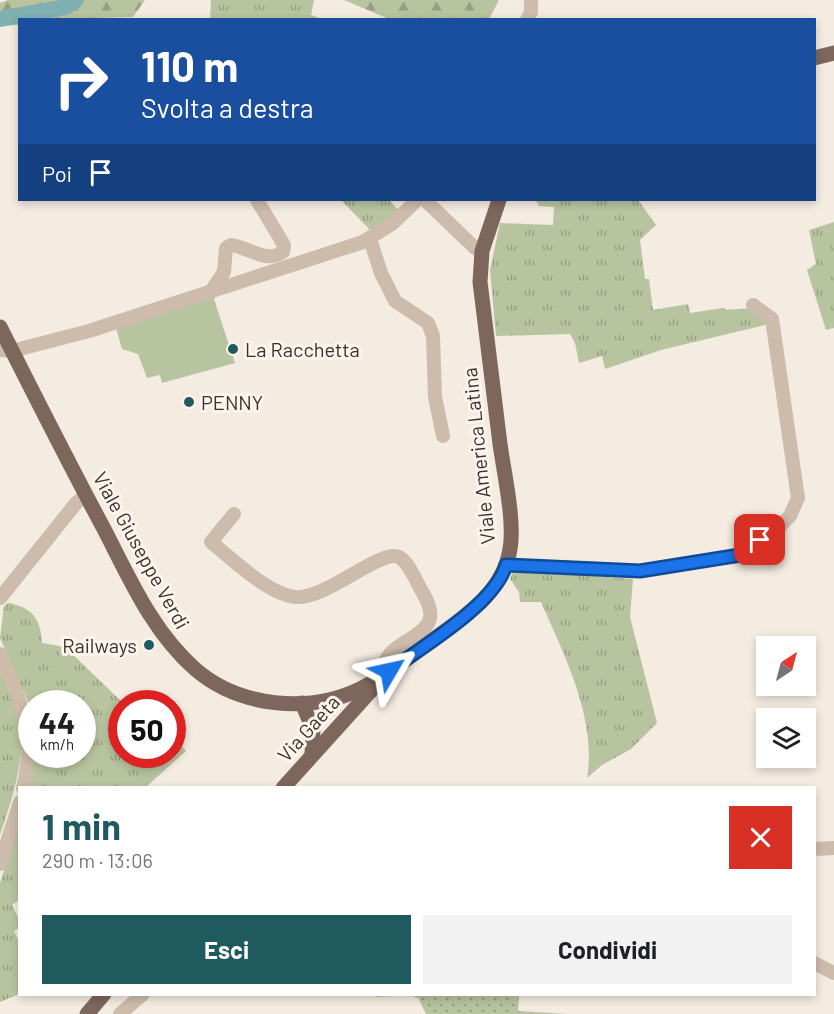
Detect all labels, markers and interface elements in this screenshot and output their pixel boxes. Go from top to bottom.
text: 110 m [141,40,238,90]
icon: right [42,42,120,120]
text: Svolta a destra [141,91,314,123]
icon: arrive [84,156,117,189]
text: Poi [42,160,72,186]
place label: La Racchetta [245,337,360,361]
marker: La Racchetta [226,342,240,356]
street label: Viale America Latina [457,367,499,545]
place label: PENNY [201,390,263,414]
marker: PENNY [182,395,196,409]
street label: Viale Giuseppe Verdi [89,467,195,633]
pin [734,514,785,565]
icon: arrive [743,523,776,556]
place label: Railways [62,633,137,657]
north arrow [756,636,816,696]
map controls [756,636,816,768]
marker: Railways [142,638,156,652]
position arrow [357,639,421,703]
speed limit sign: 50 [108,690,186,768]
street label: Via Gaeta [272,690,344,766]
text: 44 [39,704,75,740]
button: layers [756,708,816,768]
text: km/h [40,735,74,753]
text: 1 min [42,804,121,847]
button: close [729,806,792,869]
text: 290 m · 13:06 [42,848,153,872]
button: Esci [42,915,411,984]
button: Condividi [423,915,792,984]

